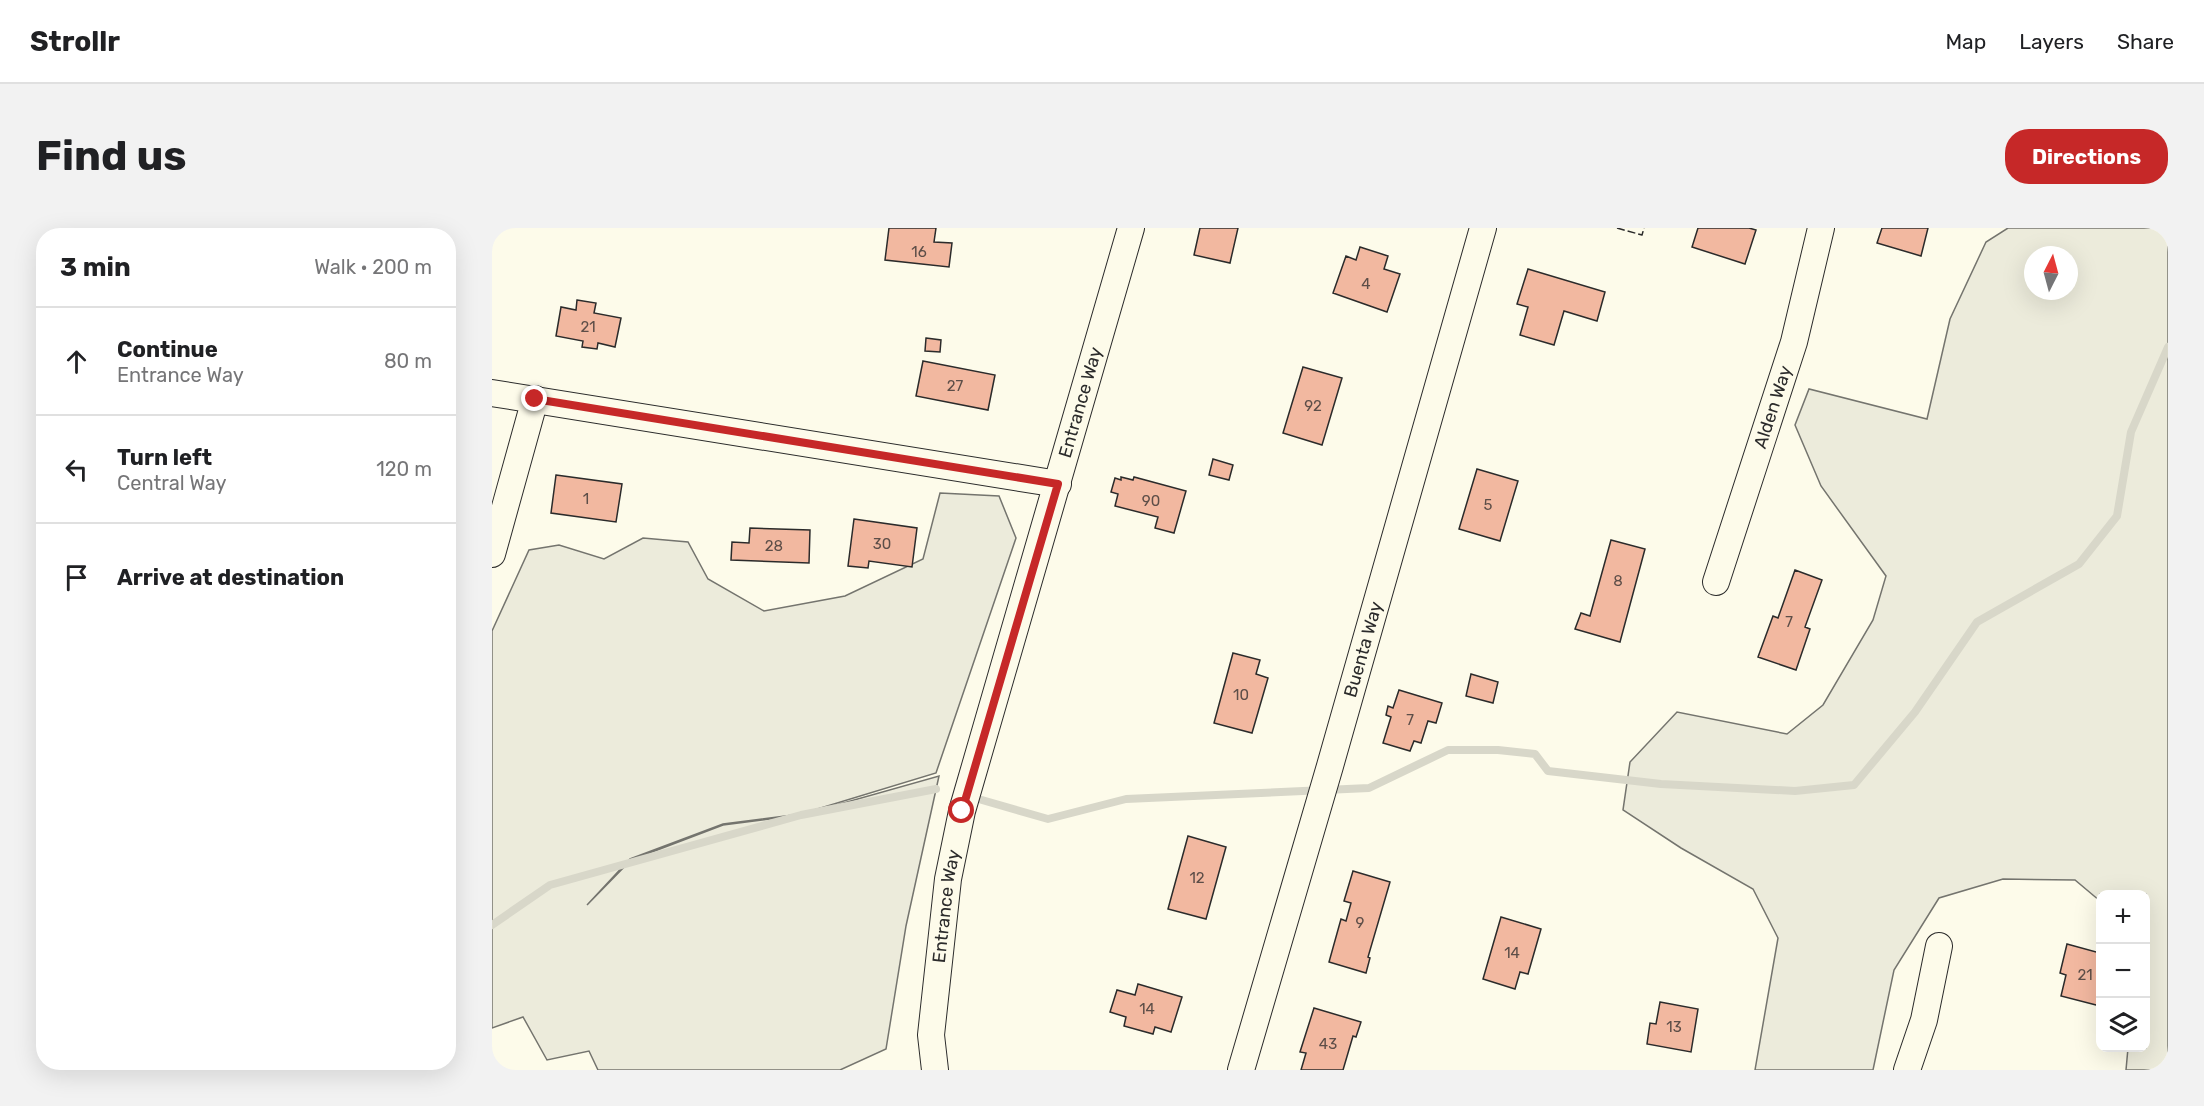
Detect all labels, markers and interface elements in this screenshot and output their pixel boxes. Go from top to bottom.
text: Strollr [30,25,120,58]
text: Map [1945,29,1986,54]
text: Layers [2019,29,2084,54]
text: Share [2117,29,2174,54]
button: Directions [2005,129,2168,184]
text: Find us [36,131,187,181]
house number: 16 [911,243,927,261]
north arrow [2024,246,2078,300]
text: 3 min [60,252,131,283]
text: Walk · 200 m [314,255,432,279]
house number: 4 [1361,275,1371,293]
house number: 21 [580,318,596,336]
text: Continue [117,336,218,363]
street label: Entrance Way [1054,344,1107,460]
icon: ahead [60,345,93,378]
text: 80 m [384,349,432,373]
text: Entrance Way [117,363,244,387]
street label: Alden Way [1749,363,1797,451]
house number: 27 [947,377,964,395]
route end [521,385,547,411]
house number: 92 [1304,397,1322,415]
text: Turn left [117,444,212,471]
icon: left [60,453,93,486]
text: 120 m [376,457,432,481]
text: Central Way [117,471,227,495]
house number: 1 [583,490,589,508]
house number: 90 [1142,492,1160,510]
house number: 5 [1484,496,1493,514]
house number: 30 [873,535,891,553]
house number: 28 [765,537,783,555]
icon: arrive [60,561,93,594]
text: Arrive at destination [117,564,344,591]
house number: 8 [1613,572,1623,590]
street label: Buenta Way [1339,599,1387,700]
house number: 7 [1785,613,1793,631]
house number: 10 [1233,686,1249,704]
house number: 7 [1406,711,1414,729]
route start [948,797,974,823]
street label: Entrance Way [928,847,965,964]
house number: 12 [1189,869,1205,887]
map controls [2096,890,2150,1052]
button: + [2096,890,2150,944]
house number: 9 [1356,914,1365,932]
house number: 14 [1504,944,1520,962]
button: − [2096,944,2150,998]
house number: 21 [2077,966,2093,984]
button: layers [2096,998,2150,1052]
house number: 14 [1139,1000,1155,1018]
house number: 13 [1666,1018,1682,1036]
house number: 43 [1319,1035,1337,1053]

